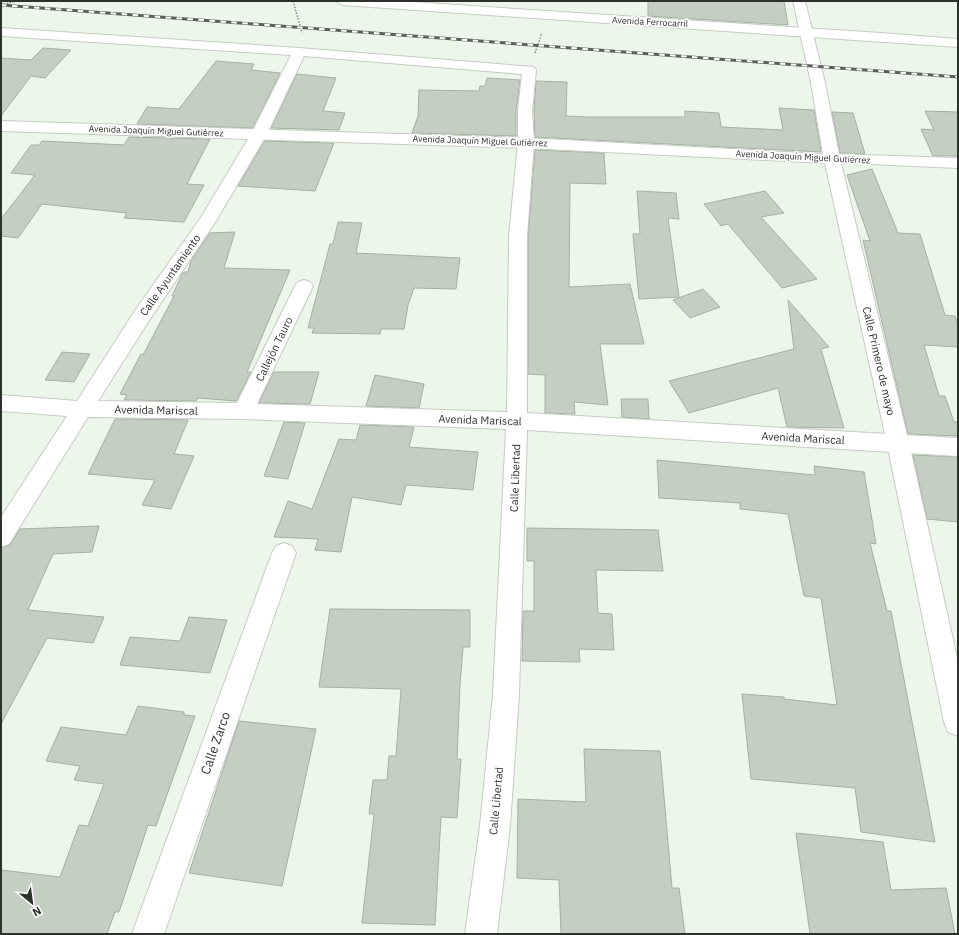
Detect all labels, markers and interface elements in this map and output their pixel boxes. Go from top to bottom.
street label: Avenida Ferrocarril [612,14,689,29]
street label: Avenida Joaquín Miguel Gutiérrez [88,123,224,138]
street label: Avenida Joaquín Miguel Gutiérrez [412,133,548,148]
street label: Avenida Joaquín Miguel Gutiérrez [735,147,871,166]
street label: Calle Ayuntamiento [137,231,203,319]
street label: Calle Primero de mayo [860,305,898,417]
street label: Callejón Tauro [252,314,296,384]
street label: Avenida Mariscal [114,402,198,418]
street label: Avenida Mariscal [438,412,522,428]
street label: Avenida Mariscal [761,429,845,447]
street label: Calle Libertad [507,444,523,512]
street label: Calle Zarco [197,710,234,777]
street label: Calle Libertad [486,766,506,836]
north arrow [12,883,52,923]
text: N [30,904,44,920]

